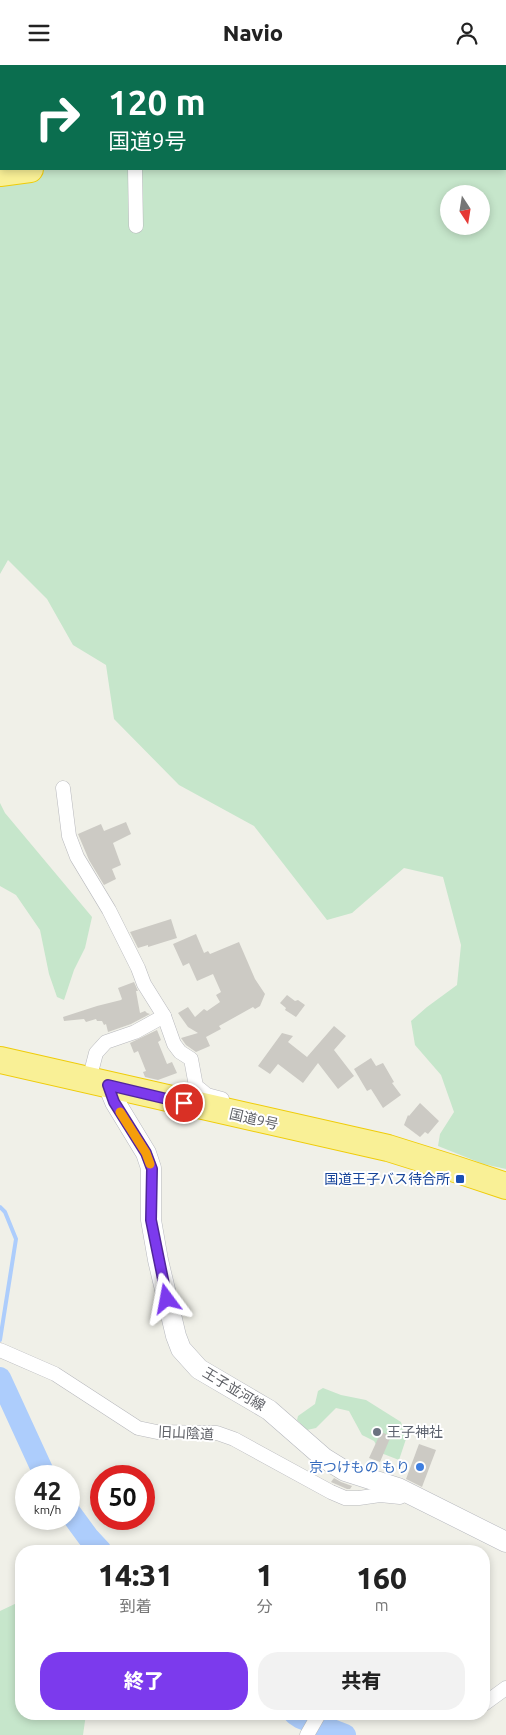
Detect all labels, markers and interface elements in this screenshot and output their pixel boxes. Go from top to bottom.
icon: menu [25,19,53,47]
icon: person [453,19,481,47]
text: Navio [223,20,283,45]
text: 120 m [108,82,206,122]
icon: right [25,85,90,150]
text: 国道9号 [108,128,186,153]
north arrow [440,185,490,235]
map controls [440,185,490,235]
pin [163,1082,205,1124]
icon: arrive [170,1089,198,1117]
street label: 国道9号 [228,1106,280,1132]
place label: 国道王子バス待合所 [324,1171,450,1187]
marker: 国道王子バス待合所 [454,1173,466,1185]
position arrow [140,1272,192,1324]
street label: 王子並河線 [200,1364,268,1414]
street label: 旧山陰道 [158,1424,214,1442]
place label: 王子神社 [387,1424,443,1440]
marker: 王子神社 [371,1426,383,1438]
place label: 京つけもの もり [309,1459,410,1475]
marker: 京つけもの もり [414,1461,426,1473]
speed limit sign: 50 [90,1465,155,1530]
text: 42 [33,1477,62,1505]
text: km/h [34,1503,61,1516]
text: 14:31 [98,1558,173,1592]
text: 1 [256,1558,273,1592]
text: 160 [356,1561,407,1595]
text: m [375,1596,388,1614]
text: 到着 [120,1597,152,1615]
text: 分 [257,1597,273,1615]
button: 終了 [40,1652,248,1710]
button: 共有 [258,1652,465,1710]

